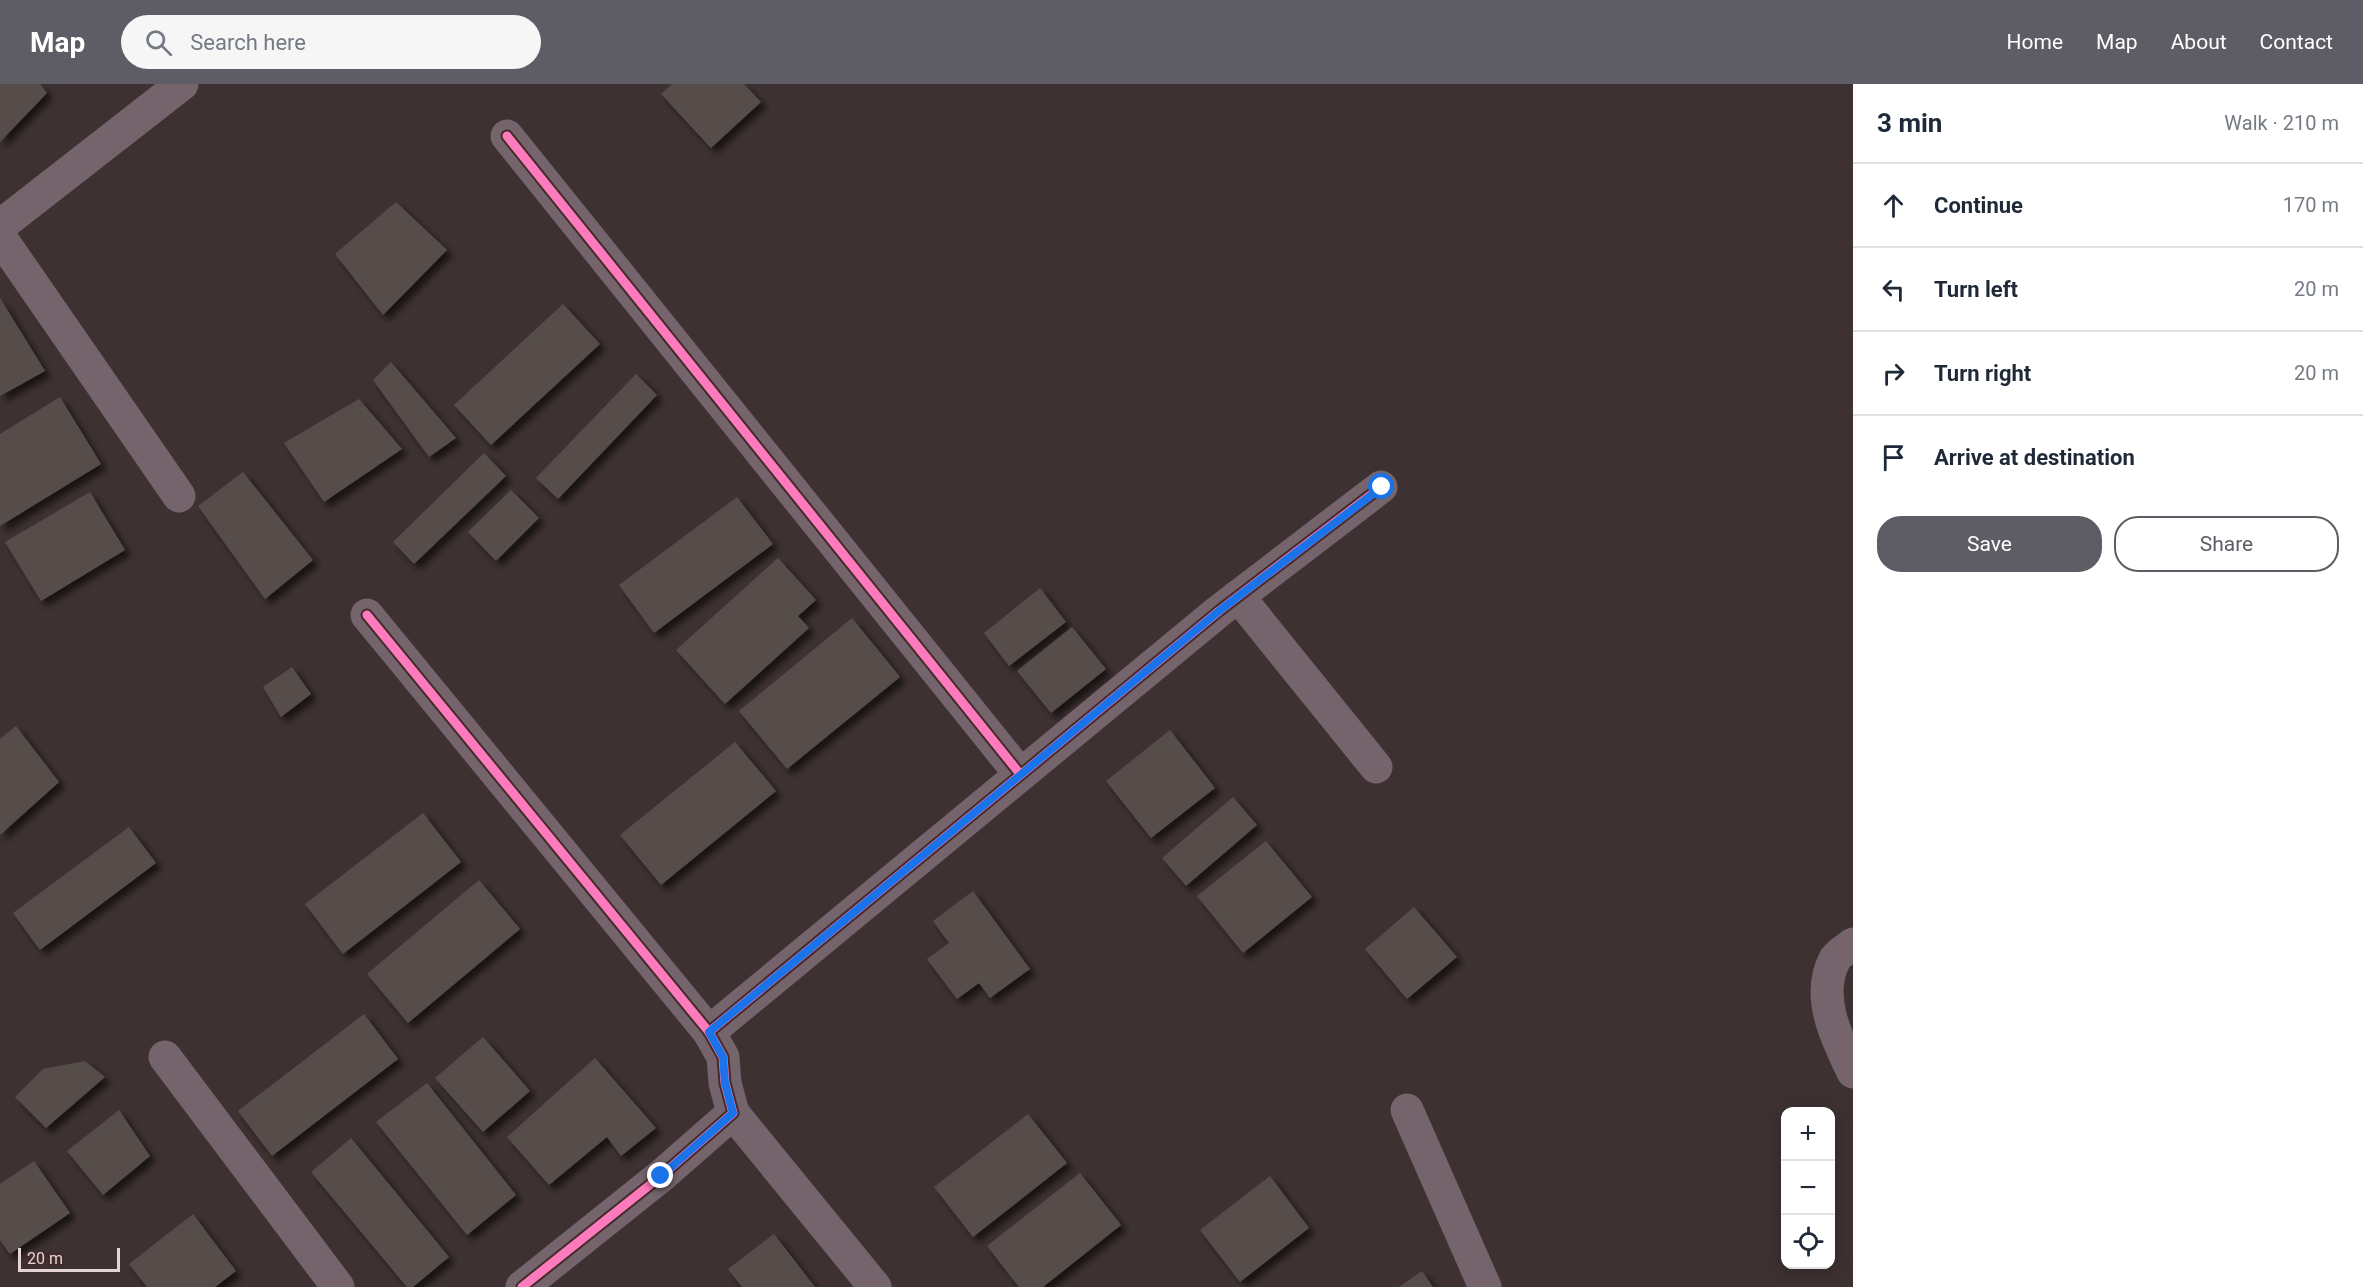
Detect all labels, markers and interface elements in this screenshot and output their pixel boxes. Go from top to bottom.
search box [121,15,541,69]
text: Map [30,26,85,59]
icon: search [142,26,175,59]
text: Search here [190,30,306,55]
text: Home [2007,30,2063,54]
text: Map [2096,30,2138,54]
text: About [2171,30,2227,54]
text: Contact [2260,30,2333,54]
text: 3 min [1877,108,1942,138]
text: Walk · 210 m [2224,111,2339,135]
icon: ahead [1877,189,1910,222]
text: Continue [1934,193,2023,218]
text: 170 m [2283,193,2339,217]
icon: left [1877,273,1910,306]
text: Turn left [1934,277,2018,302]
text: 20 m [2294,277,2339,301]
icon: right [1877,357,1910,390]
text: Turn right [1934,361,2031,386]
text: 20 m [2294,361,2339,385]
icon: arrive [1877,441,1910,474]
text: Arrive at destination [1934,445,2135,470]
route start [1368,473,1394,499]
button: Save [1877,516,2102,572]
button: Share [2114,516,2339,572]
map controls [1781,1107,1835,1269]
button: + [1781,1107,1835,1161]
button: − [1781,1161,1835,1215]
route end [647,1162,673,1188]
button: locate [1781,1215,1835,1269]
scale bar [18,1245,120,1272]
text: 20 m [27,1249,63,1268]

